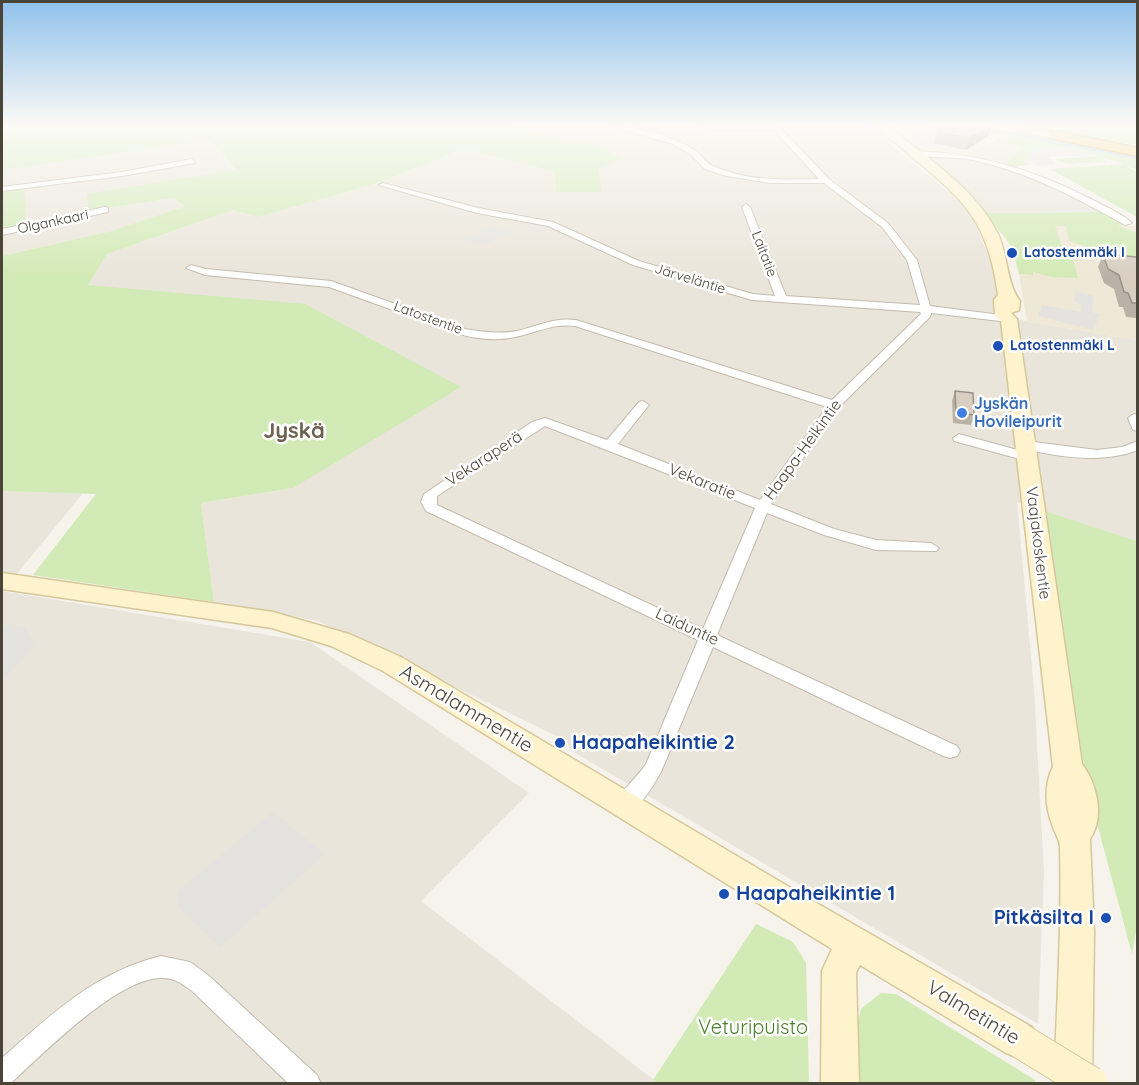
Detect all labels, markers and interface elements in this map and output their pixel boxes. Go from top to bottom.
street label: Olgankaari [16,206,90,238]
street label: Laitatie [748,229,780,279]
place label: Latostenmäki I [1024,245,1125,261]
marker: Latostenmäki I [1005,246,1019,260]
street label: Järveläntie [653,260,727,298]
street label: Latostentie [391,298,465,338]
place label: Latostenmäki L [1010,338,1115,354]
marker: Latostenmäki L [991,339,1005,353]
place label: Jyskän Hovileipurit [974,394,1062,432]
street label: Haapa-Heikintie [760,396,846,504]
marker: Jyskän Hovileipurit [955,406,969,420]
district label: Jyskä [263,418,325,444]
street label: Vekaraperä [442,427,526,491]
street label: Vekaratie [665,460,739,504]
street label: Vaajakoskentie [1022,485,1054,601]
street label: Laiduntie [652,604,722,650]
street label: Asmalammentie [395,660,537,758]
place label: Haapaheikintie 2 [572,731,735,755]
marker: Haapaheikintie 2 [553,736,567,750]
place label: Haapaheikintie 1 [736,882,895,906]
marker: Haapaheikintie 1 [717,887,731,901]
place label: Pitkäsilta I [994,906,1094,930]
marker: Pitkäsilta I [1099,911,1113,925]
street label: Valmetintie [922,976,1024,1050]
park label: Veturipuisto [698,1016,808,1040]

